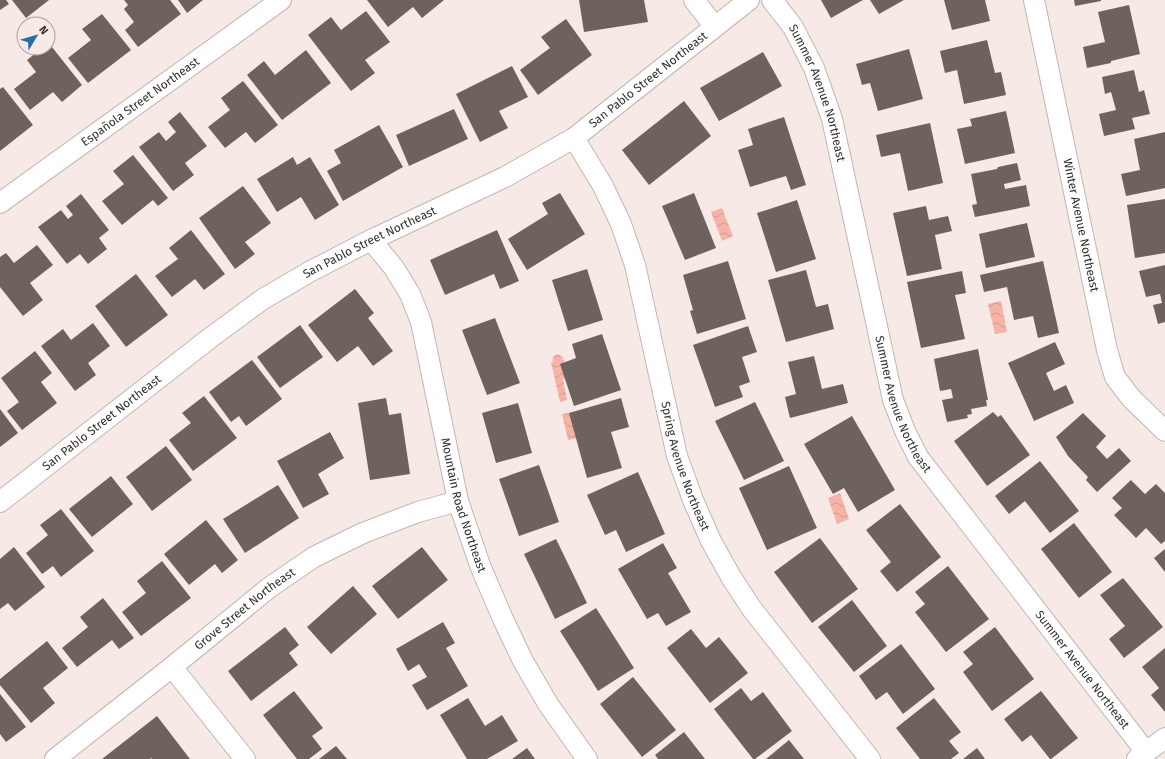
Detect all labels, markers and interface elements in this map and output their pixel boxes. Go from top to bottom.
north arrow [16,16,56,56]
street label: Summer Avenue Northeast [786,22,848,164]
text: N [36,23,51,37]
street label: San Pablo Street Northeast [586,28,711,131]
street label: Española Street Northeast [78,54,203,149]
street label: Winter Avenue Northeast [1060,157,1102,294]
street label: San Pablo Street Northeast [300,203,439,281]
street label: Summer Avenue Northeast [872,334,935,476]
street label: San Pablo Street Northeast [40,371,164,473]
street label: Spring Avenue Northeast [658,400,713,533]
street label: Mountain Road Northeast [438,436,489,575]
street label: Grove Street Northeast [192,565,298,653]
street label: Summer Avenue Northeast [1032,608,1133,732]

